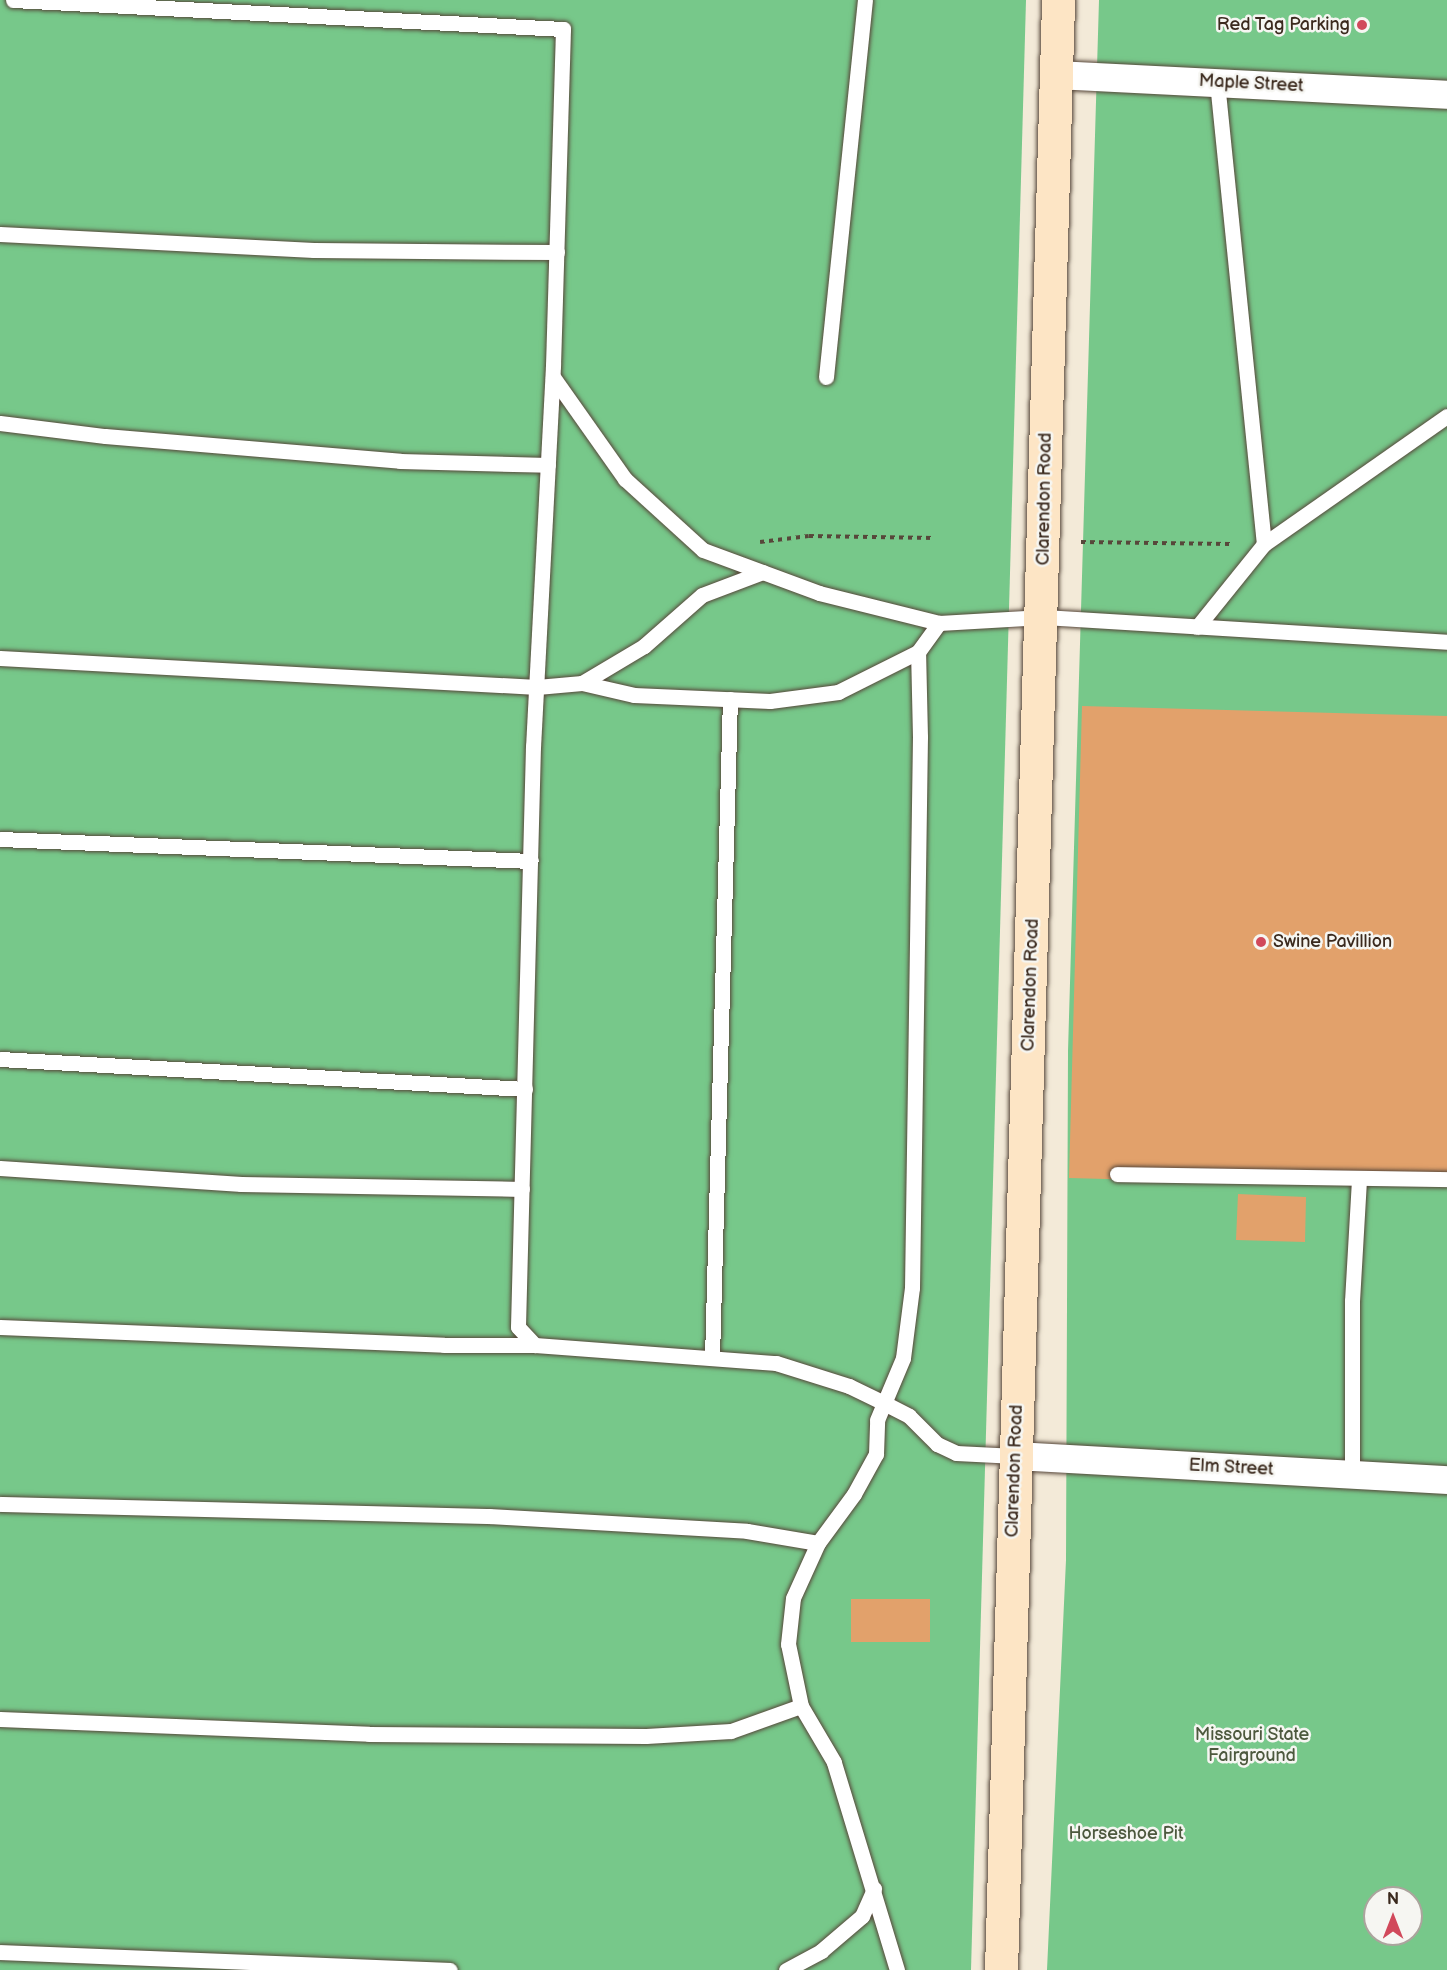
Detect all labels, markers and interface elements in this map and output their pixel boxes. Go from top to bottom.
place label: Red Tag Parking [1216,14,1350,36]
marker: Red Tag Parking [1355,18,1369,32]
street label: Maple Street [1198,70,1304,98]
street label: Clarendon Road [1033,432,1057,566]
street label: Clarendon Road [1018,918,1044,1052]
place label: Swine Pavillion [1273,931,1392,953]
marker: Swine Pavillion [1254,935,1268,949]
street label: Clarendon Road [1002,1404,1028,1538]
street label: Elm Street [1188,1455,1274,1481]
park label: Missouri State Fairground [1195,1725,1309,1768]
park label: Horseshoe Pit [1068,1823,1184,1845]
north arrow [1363,1886,1423,1946]
text: N [1387,1890,1399,1909]

